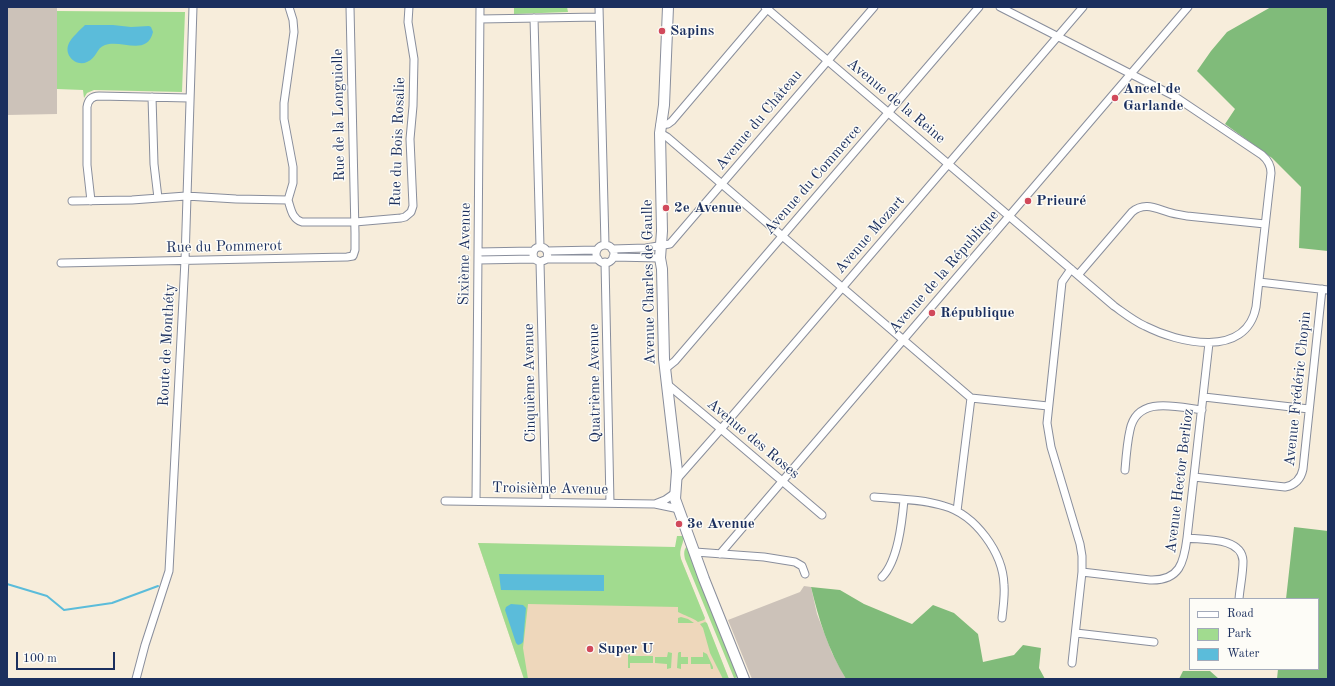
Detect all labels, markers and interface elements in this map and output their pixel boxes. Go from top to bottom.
place label: Sapins [670,22,714,40]
marker: Sapins [657,26,667,36]
street label: Rue de la Longuiolle [329,49,349,181]
street label: Avenue de la Reine [843,55,949,147]
street label: Avenue du Château [712,66,806,174]
street label: Rue du Bois Rosalie [387,77,409,207]
place label: Ancel de Garlande [1123,80,1184,115]
marker: Ancel de Garlande [1110,93,1120,103]
street label: Avenue du Commerce [760,121,866,239]
street label: Avenue Mozart [831,192,909,278]
place label: Prieuré [1036,192,1086,210]
marker: Prieuré [1023,196,1033,206]
street label: Avenue Charles de Gaulle [639,199,659,365]
place label: 2e Avenue [674,199,742,217]
street label: Sixième Avenue [455,202,475,306]
marker: 2e Avenue [661,203,671,213]
street label: Avenue de la République [885,206,1003,338]
street label: Rue du Pommerot [166,237,282,257]
street label: Route de Monthéty [155,283,179,407]
place label: République [940,304,1015,322]
marker: République [927,308,937,318]
street label: Avenue Frédéric Chopin [1281,310,1315,468]
street label: Cinquième Avenue [520,323,540,443]
street label: Quatrième Avenue [585,323,605,443]
street label: Avenue des Roses [703,395,803,483]
street label: Avenue Hector Berlioz [1162,408,1198,554]
street label: Troisième Avenue [492,479,608,499]
place label: 3e Avenue [687,515,755,533]
marker: 3e Avenue [674,519,684,529]
legend [1189,598,1319,670]
text: Road [1227,608,1254,620]
text: Park [1227,628,1252,640]
place label: Super U [598,640,653,658]
scale bar [18,644,117,670]
marker: Super U [585,644,595,654]
text: Water [1227,648,1259,660]
text: 100 m [23,653,57,665]

